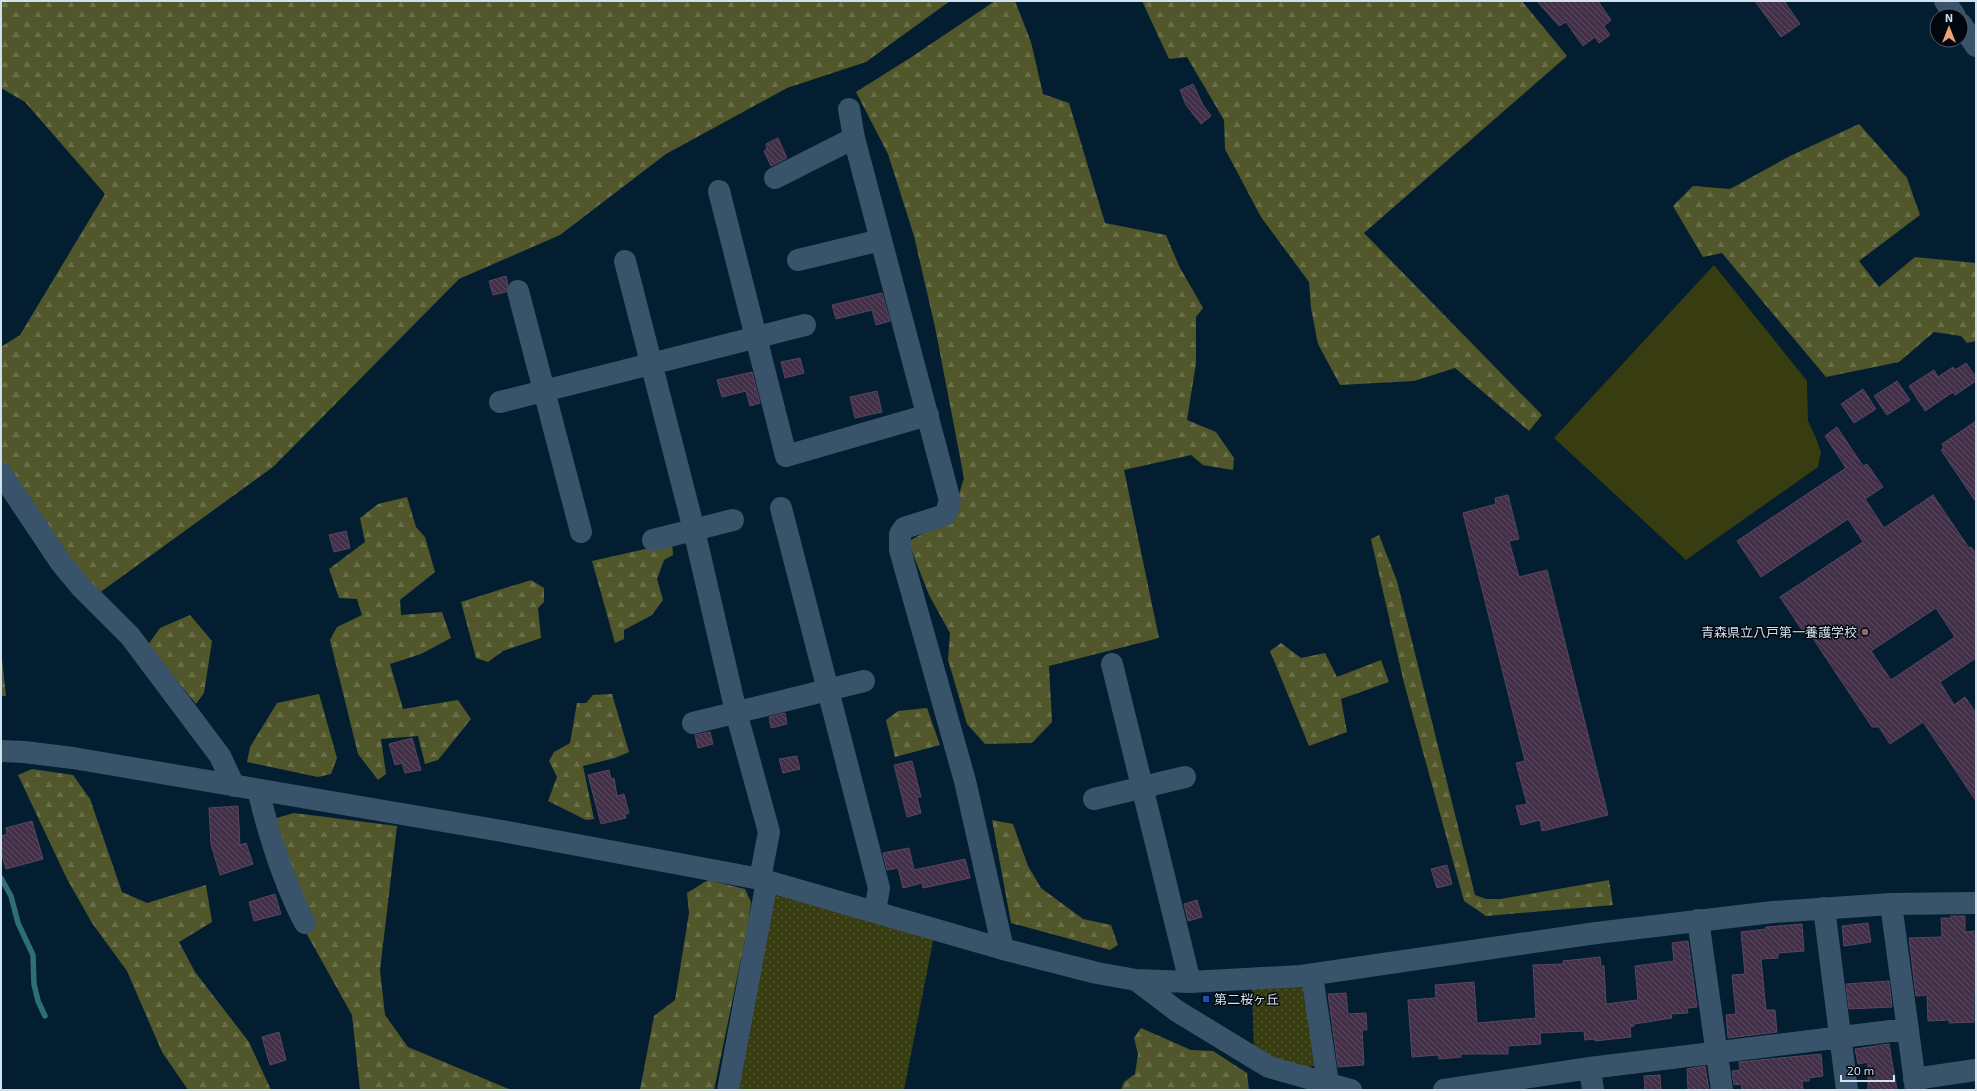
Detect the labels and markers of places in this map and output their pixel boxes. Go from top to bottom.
place label: 青森県立八戸第一養護学校 [1701,624,1857,640]
marker: 青森県立八戸第一養護学校 [1860,627,1870,637]
place label: 第二桜ヶ丘 [1214,991,1279,1007]
marker: 第二桜ヶ丘 [1201,994,1211,1004]

